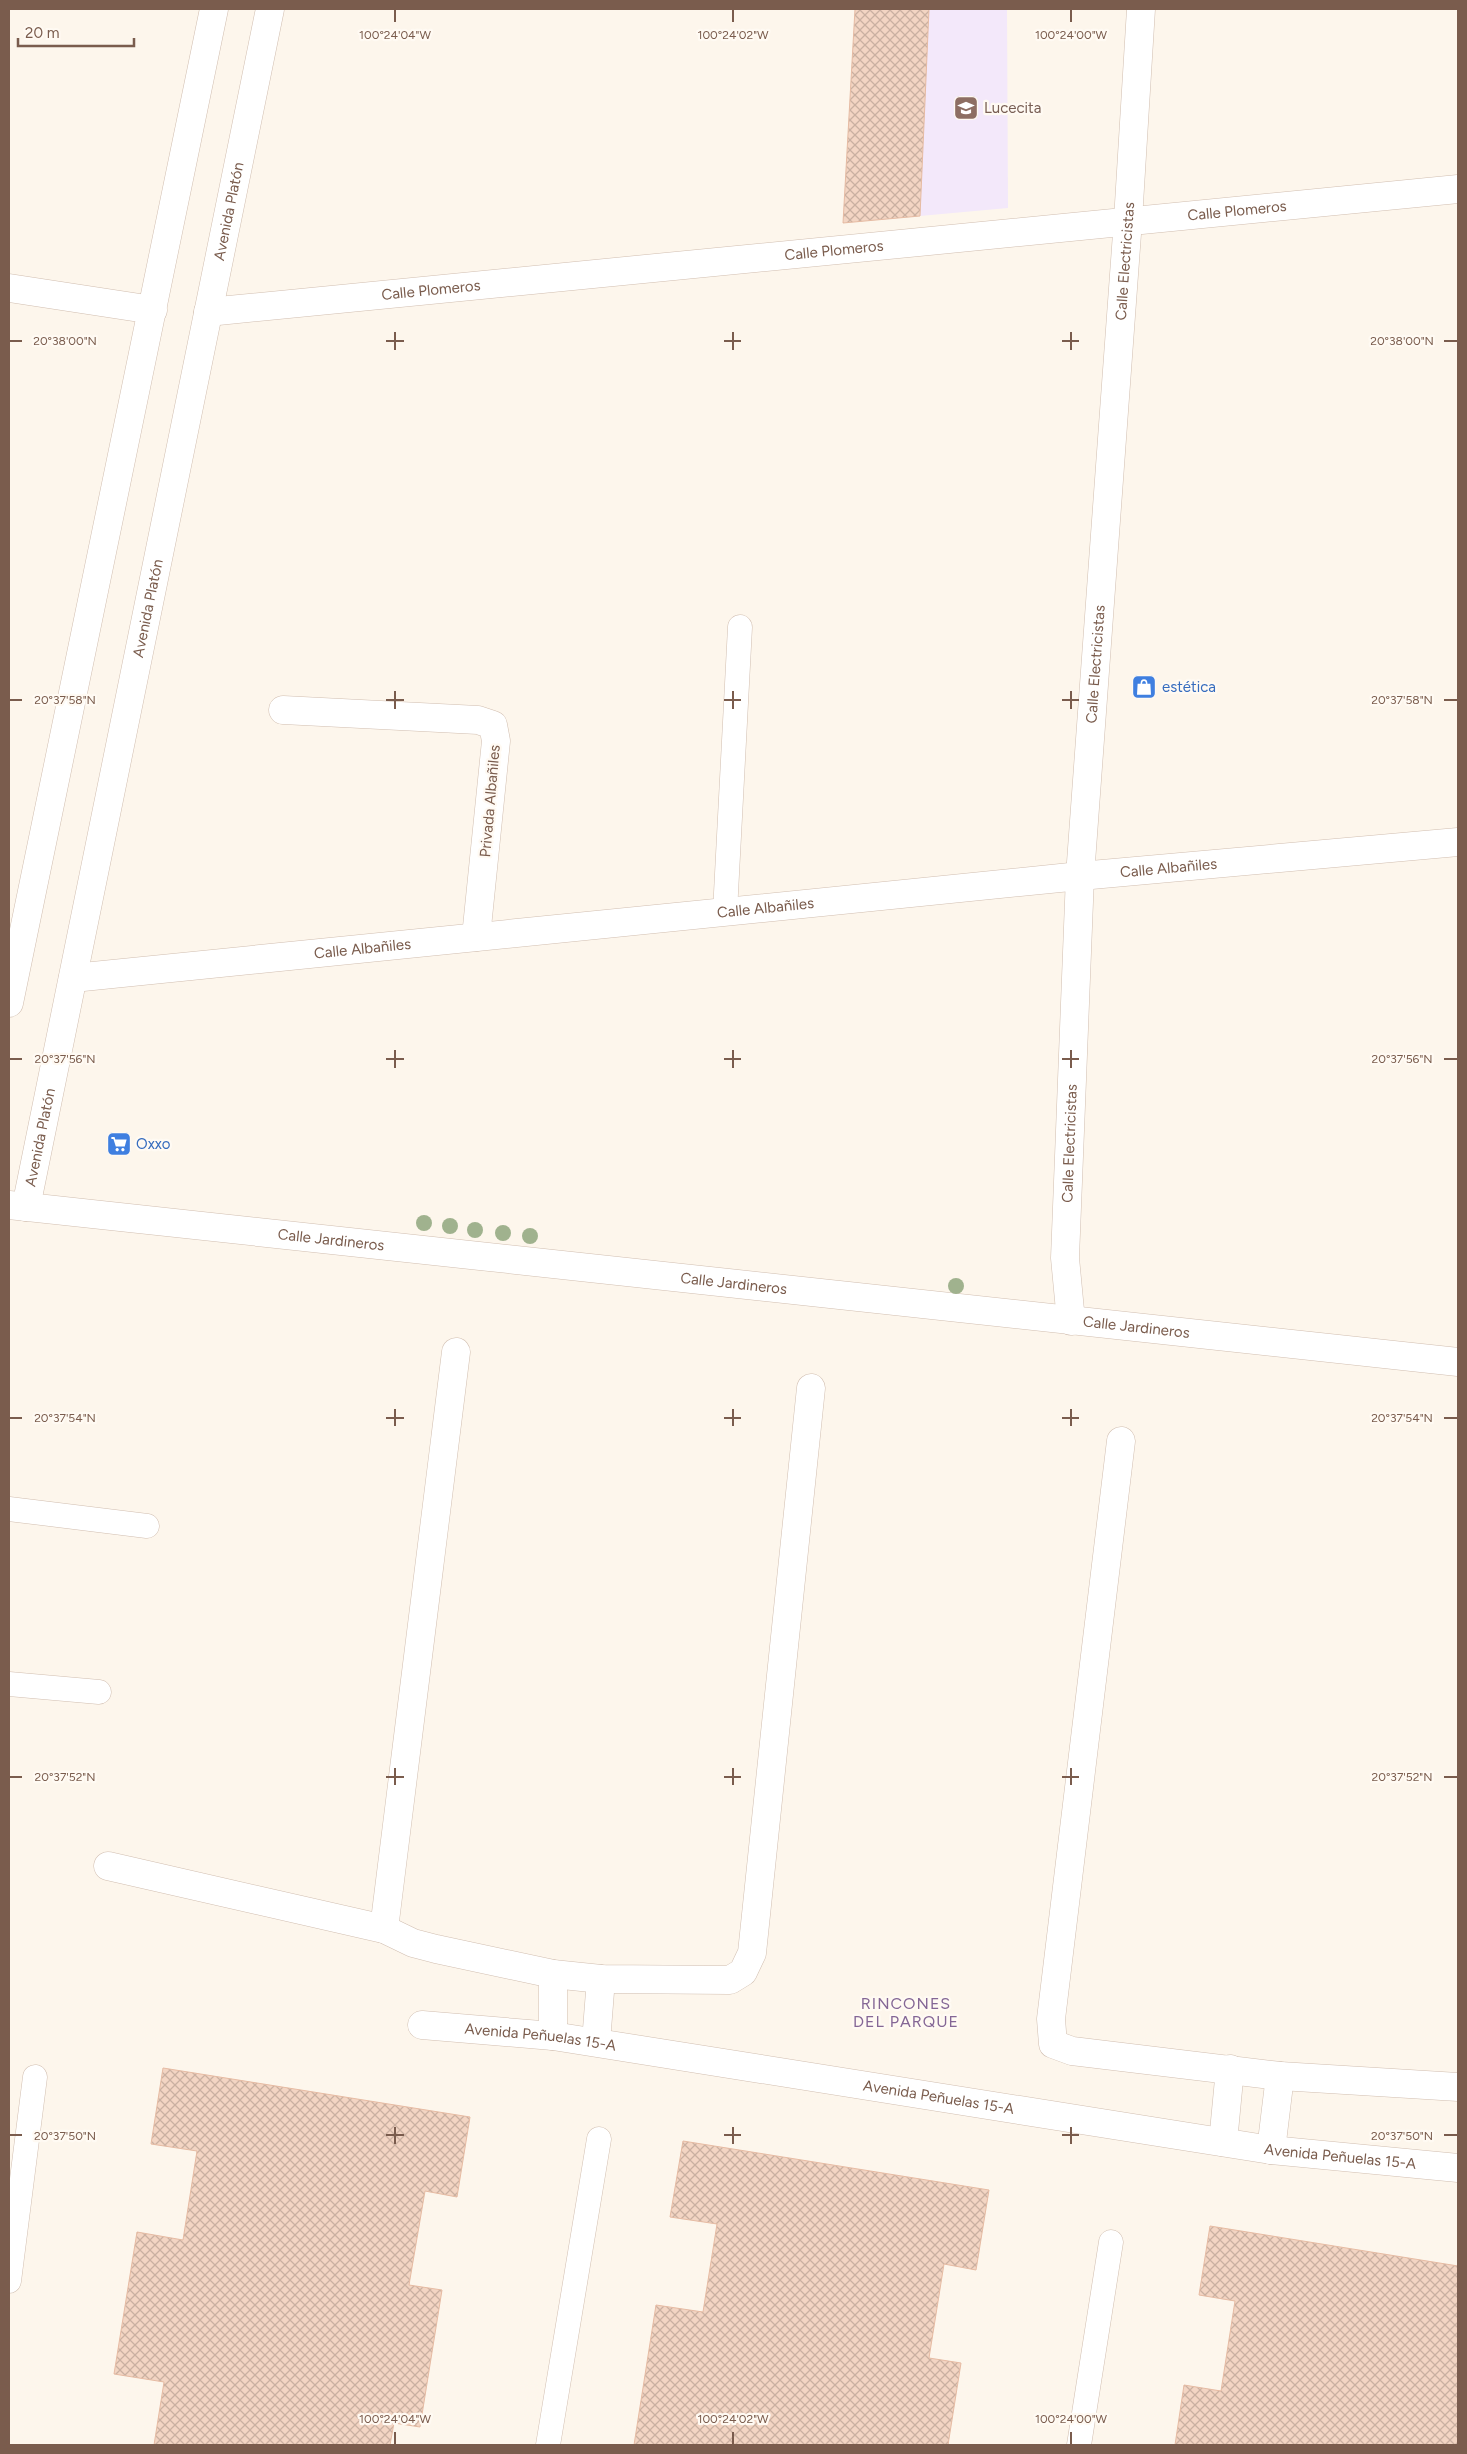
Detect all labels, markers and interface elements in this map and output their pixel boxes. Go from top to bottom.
scale bar [18,15,134,47]
text: 20 m [25,24,59,42]
text: 100°24'04"W [359,28,431,42]
text: 100°24'02"W [697,28,769,42]
text: 100°24'00"W [1035,28,1108,42]
school or university icon: Lucecita [953,95,979,121]
place label: Lucecita [984,99,1041,117]
street label: Avenida Platón [210,161,248,262]
street label: Calle Plomeros [1187,197,1287,225]
street label: Calle Electricistas [1112,201,1138,321]
street label: Calle Plomeros [784,237,884,264]
street label: Calle Plomeros [381,276,481,304]
text: 20°38'00"N [33,334,97,348]
text: 20°38'00"N [1370,334,1434,348]
street label: Avenida Platón [129,557,167,659]
street label: Calle Electricistas [1082,604,1109,724]
shop icon: estética [1131,674,1157,700]
place label: estética [1162,678,1216,696]
text: 20°37'58"N [34,693,96,707]
text: 20°37'58"N [1371,693,1433,707]
street label: Privada Albañiles [476,744,504,858]
street label: Calle Albañiles [1119,855,1218,881]
street label: Calle Albañiles [716,894,815,922]
street label: Calle Albañiles [313,935,412,963]
text: 20°37'56"N [34,1052,96,1066]
text: 20°37'56"N [1371,1052,1433,1066]
street label: Calle Electricistas [1058,1084,1081,1203]
street label: Avenida Platón [21,1087,59,1188]
supermarket icon: Oxxo [106,1131,132,1157]
place label: Oxxo [136,1135,171,1153]
street label: Calle Jardineros [277,1225,385,1255]
street label: Calle Jardineros [680,1269,788,1298]
street label: Calle Jardineros [1082,1312,1191,1342]
text: 20°37'54"N [34,1411,96,1425]
text: 20°37'54"N [1371,1411,1433,1425]
text: 20°37'52"N [35,1770,95,1784]
text: 20°37'52"N [1372,1770,1432,1784]
district label: RINCONES DEL PARQUE [853,1994,959,2031]
street label: Avenida Peñuelas 15-A [464,2020,617,2055]
street label: Avenida Peñuelas 15-A [862,2076,1015,2118]
text: 20°37'50"N [34,2129,96,2143]
text: 20°37'50"N [1371,2129,1433,2143]
street label: Avenida Peñuelas 15-A [1263,2140,1417,2173]
text: 100°24'04"W [359,2412,431,2426]
text: 100°24'02"W [697,2412,769,2426]
text: 100°24'00"W [1035,2412,1108,2426]

